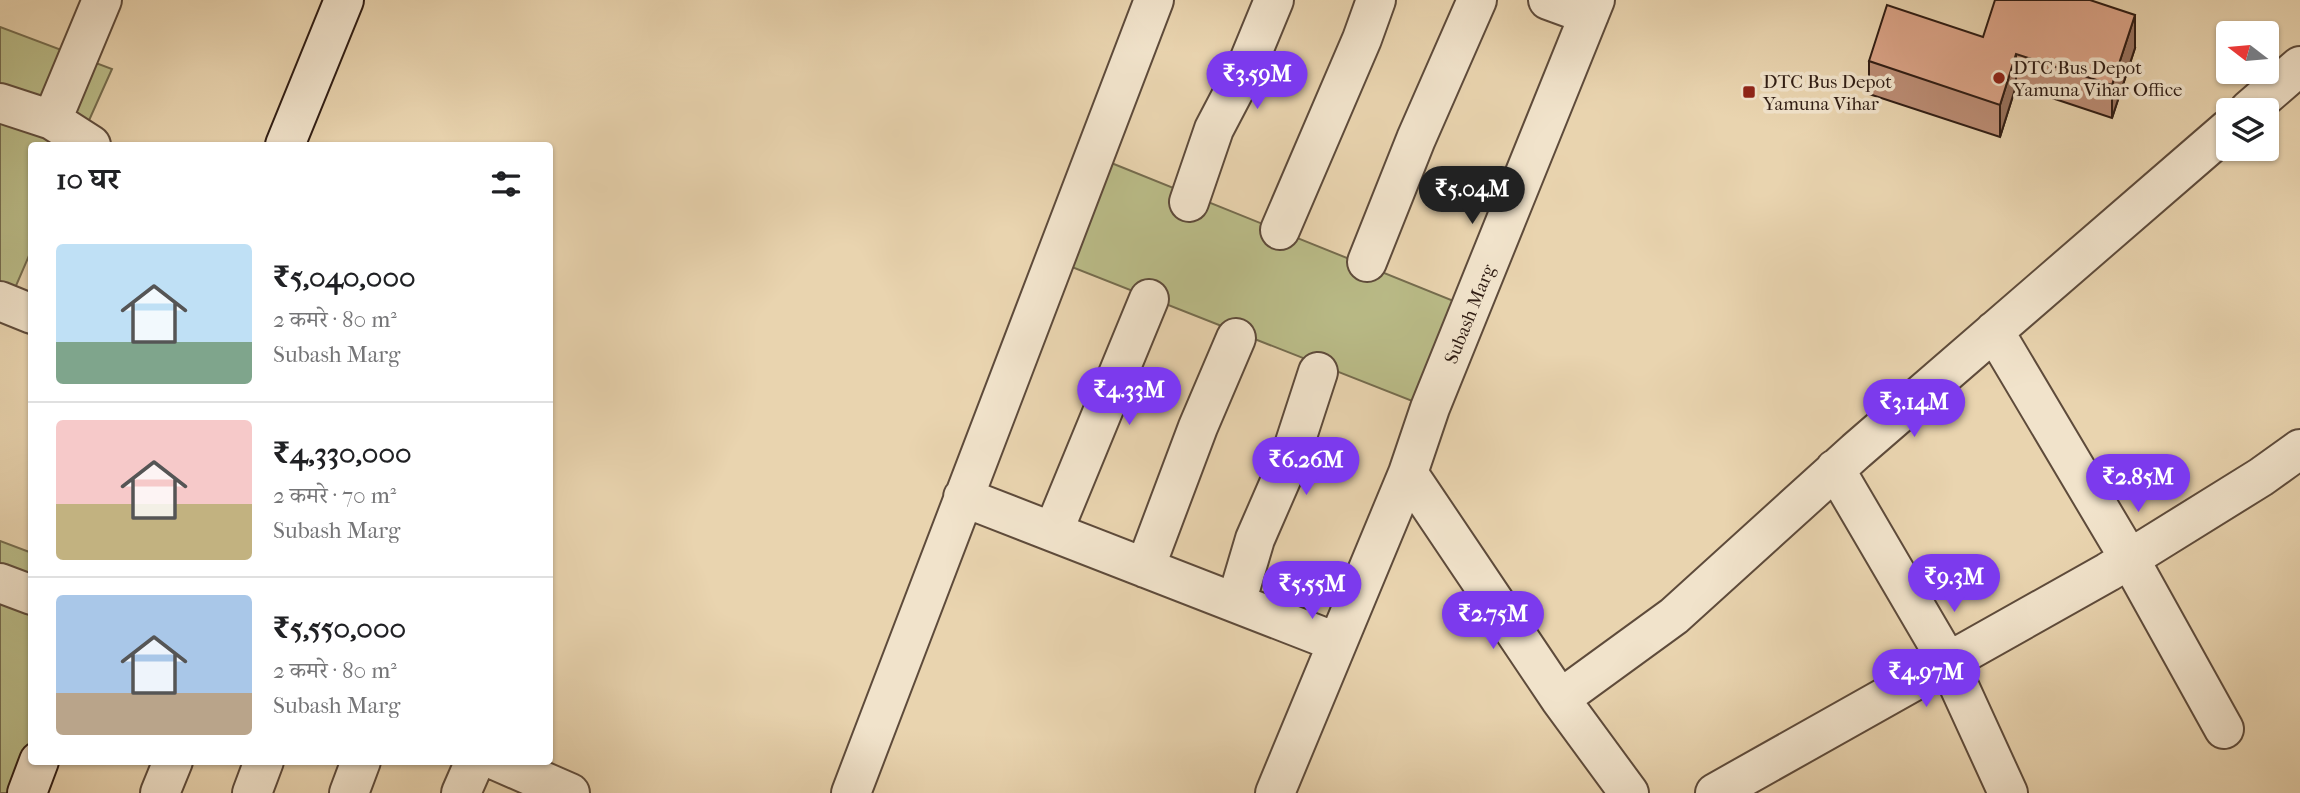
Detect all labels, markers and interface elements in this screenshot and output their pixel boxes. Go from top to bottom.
north arrow [2216,21,2278,84]
map controls [2216,21,2279,161]
pin: ₹3.59M [1200,52,1314,111]
place label: DTC Bus Depot Yamuna Vihar Office [2012,57,2182,101]
text: ₹3.59M [1223,60,1291,87]
marker: DTC Bus Depot Yamuna Vihar Office [1991,70,2007,86]
place label: DTC Bus Depot Yamuna Vihar [1762,71,1892,115]
marker: DTC Bus Depot Yamuna Vihar [1741,84,1757,100]
button: layers [2216,98,2279,161]
text: 10 घर [56,162,119,197]
icon: filters [487,165,525,203]
pin: ₹5.04M [1415,166,1529,226]
text: ₹5.04M [1435,175,1509,202]
text: ₹5,040,000 [273,260,416,295]
street label: Subash Marg [1440,261,1500,367]
icon: home [112,272,196,356]
text: 2 कमरे · 80 m² [273,306,397,333]
text: Subash Marg [273,341,400,368]
pin: ₹4.33M [1072,368,1186,427]
text: ₹4.33M [1093,376,1165,403]
pin: ₹3.14M [1857,380,1971,439]
text: ₹3.14M [1879,388,1949,415]
text: ₹4,330,000 [273,436,412,471]
pin: ₹6.26M [1249,438,1363,497]
text: ₹6.26M [1268,446,1344,473]
icon: home [112,448,196,532]
pin: ₹2.85M [2081,454,2195,514]
text: ₹2.85M [2102,463,2174,490]
text: 2 कमरे · 70 m² [273,482,396,509]
text: Subash Marg [273,517,400,544]
pin: ₹9.3M [1905,554,2003,614]
pin: ₹5.55M [1255,562,1369,621]
text: ₹9.3M [1924,563,1984,590]
text: ₹5.55M [1278,570,1346,597]
pin: ₹2.75M [1436,592,1550,651]
text: ₹2.75M [1458,600,1528,627]
text: ₹5,550,000 [273,611,406,646]
icon: home [112,623,196,707]
pin: ₹4.97M [1869,650,1983,709]
text: 2 कमरे · 80 m² [273,657,397,684]
text: ₹4.97M [1888,658,1964,685]
text: Subash Marg [273,692,400,719]

